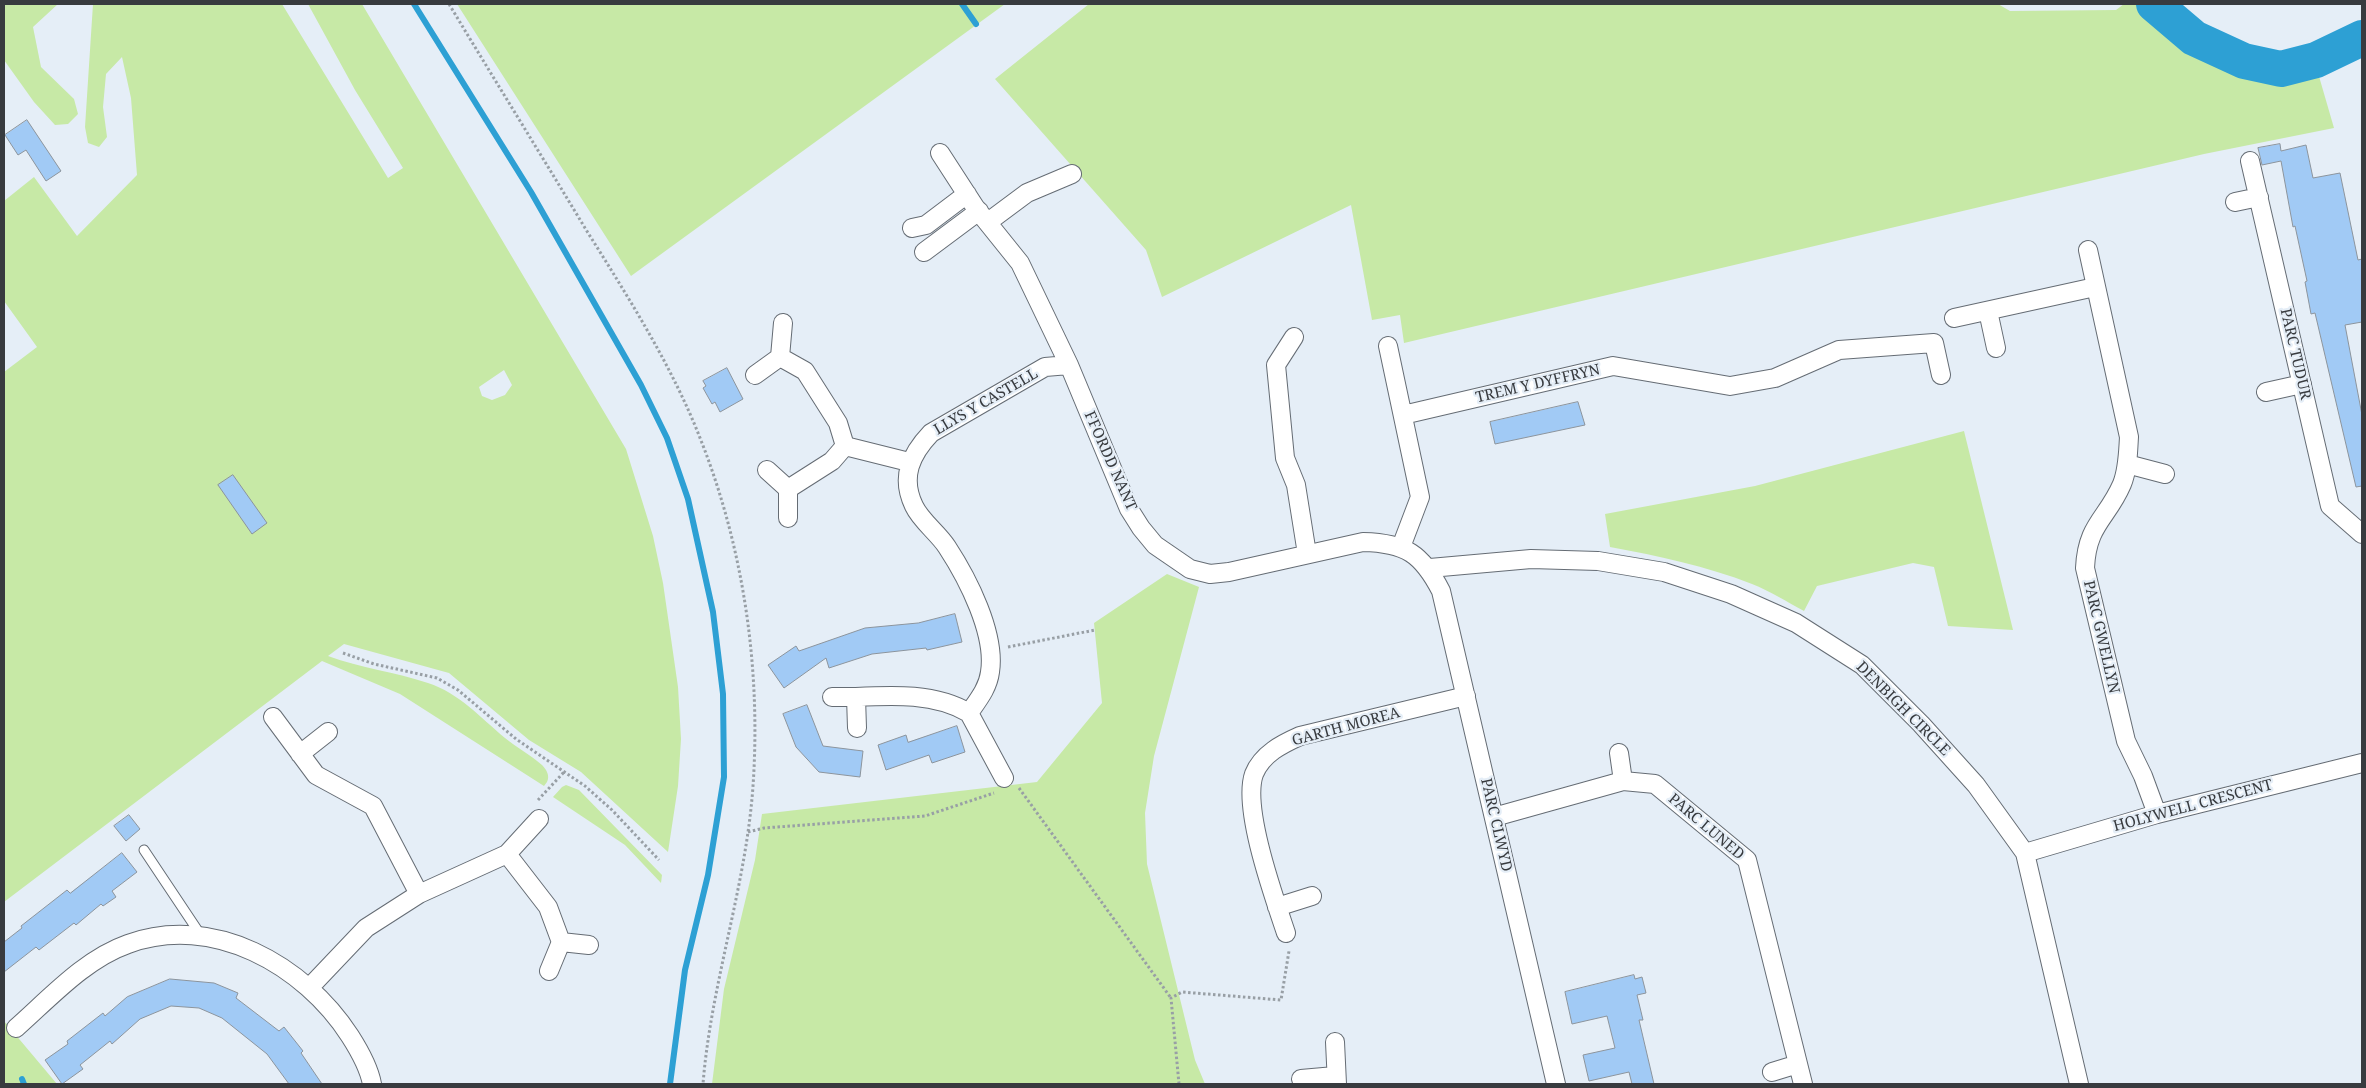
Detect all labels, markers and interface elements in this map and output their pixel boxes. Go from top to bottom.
street label: PARC TUDUR [2276,307,2314,401]
street label: TREM Y DYFFRYN [1474,361,1602,407]
street label: LLYS Y CASTELL [931,365,1041,439]
street label: FFORDD NANT [1080,408,1140,514]
street label: PARC GWELLYN [2079,579,2123,695]
street label: DENBIGH CIRCLE [1852,658,1954,760]
street label: GARTH MOREA [1290,704,1402,750]
street label: HOLYWELL CRESCENT [2111,776,2275,836]
street label: PARC CLWYD [1477,777,1515,873]
street label: PARC LUNED [1664,790,1748,864]

